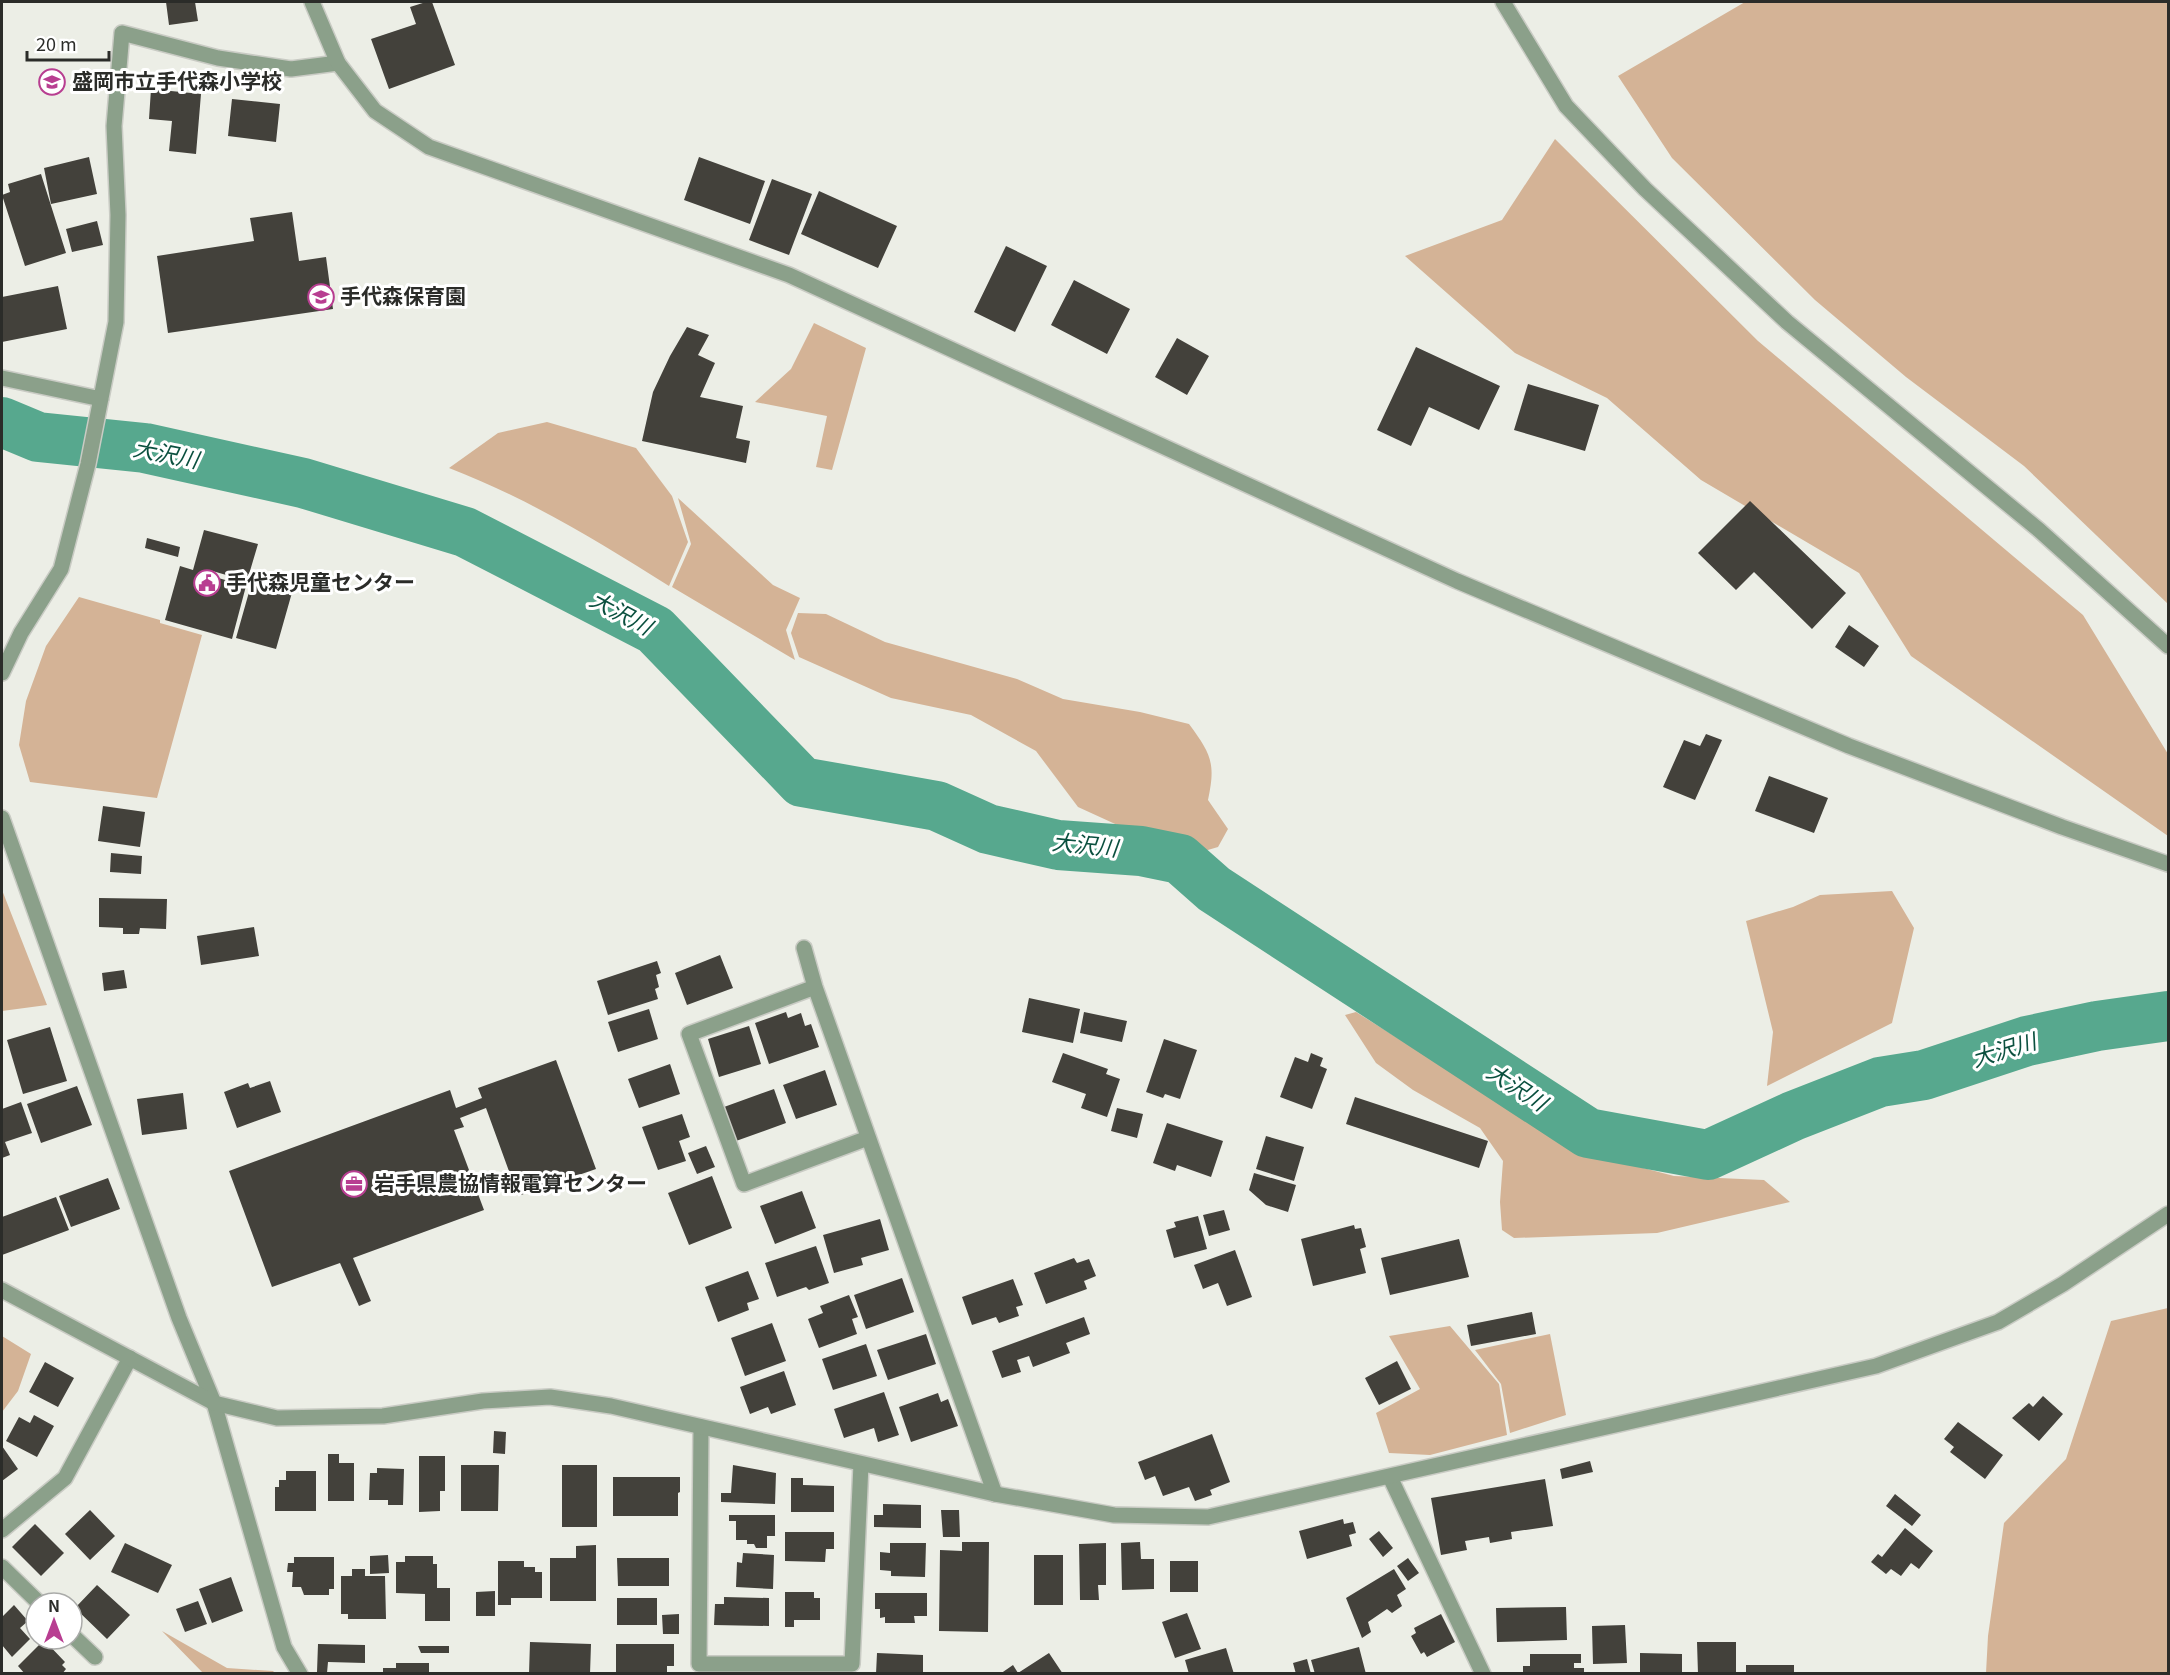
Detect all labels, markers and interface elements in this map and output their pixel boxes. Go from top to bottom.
scale bar [27,24,110,62]
text: 20 m [36,30,77,56]
place label: 盛岡市立手代森小学校 [72,65,282,95]
school or university icon: 盛岡市立手代森小学校 [37,67,67,97]
place label: 手代森保育園 [340,280,466,310]
school or university icon: 手代森保育園 [306,282,336,312]
water label: 大沢川 [131,430,204,474]
place label: 手代森児童センター [226,566,415,596]
public building icon: 手代森児童センター [192,568,222,598]
water label: 大沢川 [585,582,660,642]
water label: 大沢川 [1051,824,1122,863]
water label: 大沢川 [1967,1023,2042,1073]
water label: 大沢川 [1482,1054,1556,1118]
place label: 岩手県農協情報電算センター [374,1167,647,1197]
office icon: 岩手県農協情報電算センター [339,1169,369,1199]
north arrow [24,1591,84,1651]
text: N [48,1593,60,1617]

